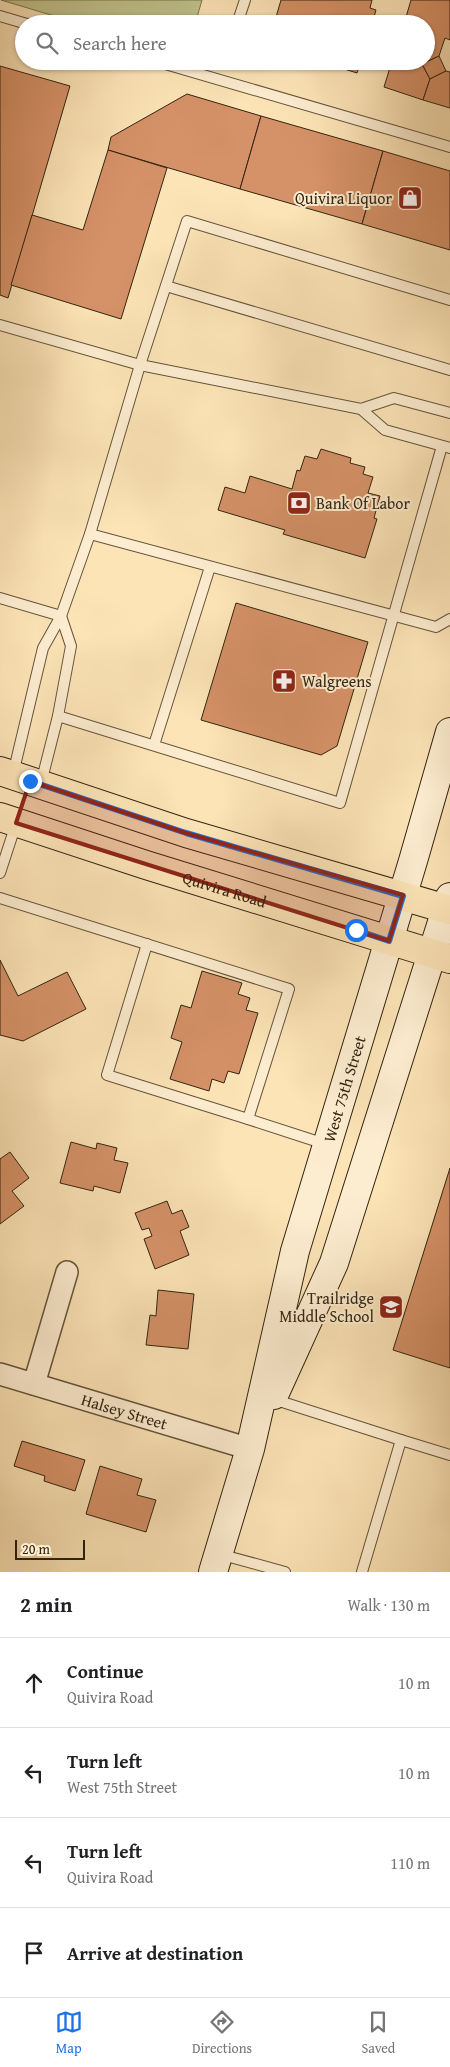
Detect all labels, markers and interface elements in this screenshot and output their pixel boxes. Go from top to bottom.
search box [15,15,435,70]
icon: search [33,29,61,57]
text: Search here [73,29,167,57]
shop icon: Quivira Liquor [397,185,423,211]
place label: Quivira Liquor [295,186,392,210]
bank icon: Bank Of Labor [286,490,312,516]
place label: Bank Of Labor [316,491,410,515]
pharmacy icon: Walgreens [271,668,297,694]
place label: Walgreens [302,669,372,693]
route end [19,770,42,793]
street label: Quivira Road [180,865,270,914]
route start [345,919,368,942]
street label: West 75th Street [317,1032,372,1145]
place label: Trailridge Middle School [279,1286,375,1328]
school or university icon: Trailridge Middle School [378,1294,404,1320]
street label: Halsey Street [79,1387,171,1436]
scale bar [15,1537,85,1560]
text: 20 m [22,1539,50,1559]
text: 2 min [20,1589,72,1620]
text: Walk · 130 m [347,1593,430,1617]
text: Continue [67,1657,144,1685]
icon: ahead [20,1669,48,1697]
text: 10 m [398,1671,430,1695]
text: Quivira Road [67,1685,153,1709]
text: Turn left [67,1747,142,1775]
icon: left [20,1759,48,1787]
text: 10 m [398,1761,430,1785]
text: West 75th Street [67,1775,177,1799]
text: Turn left [67,1837,142,1865]
icon: left [20,1849,48,1877]
text: 110 m [390,1851,430,1875]
text: Quivira Road [67,1865,153,1889]
icon: arrive [20,1939,48,1967]
text: Arrive at destination [67,1939,243,1967]
tab: Map [55,2008,83,2058]
tab: Directions [192,2008,252,2058]
tab: Saved [361,2008,395,2058]

